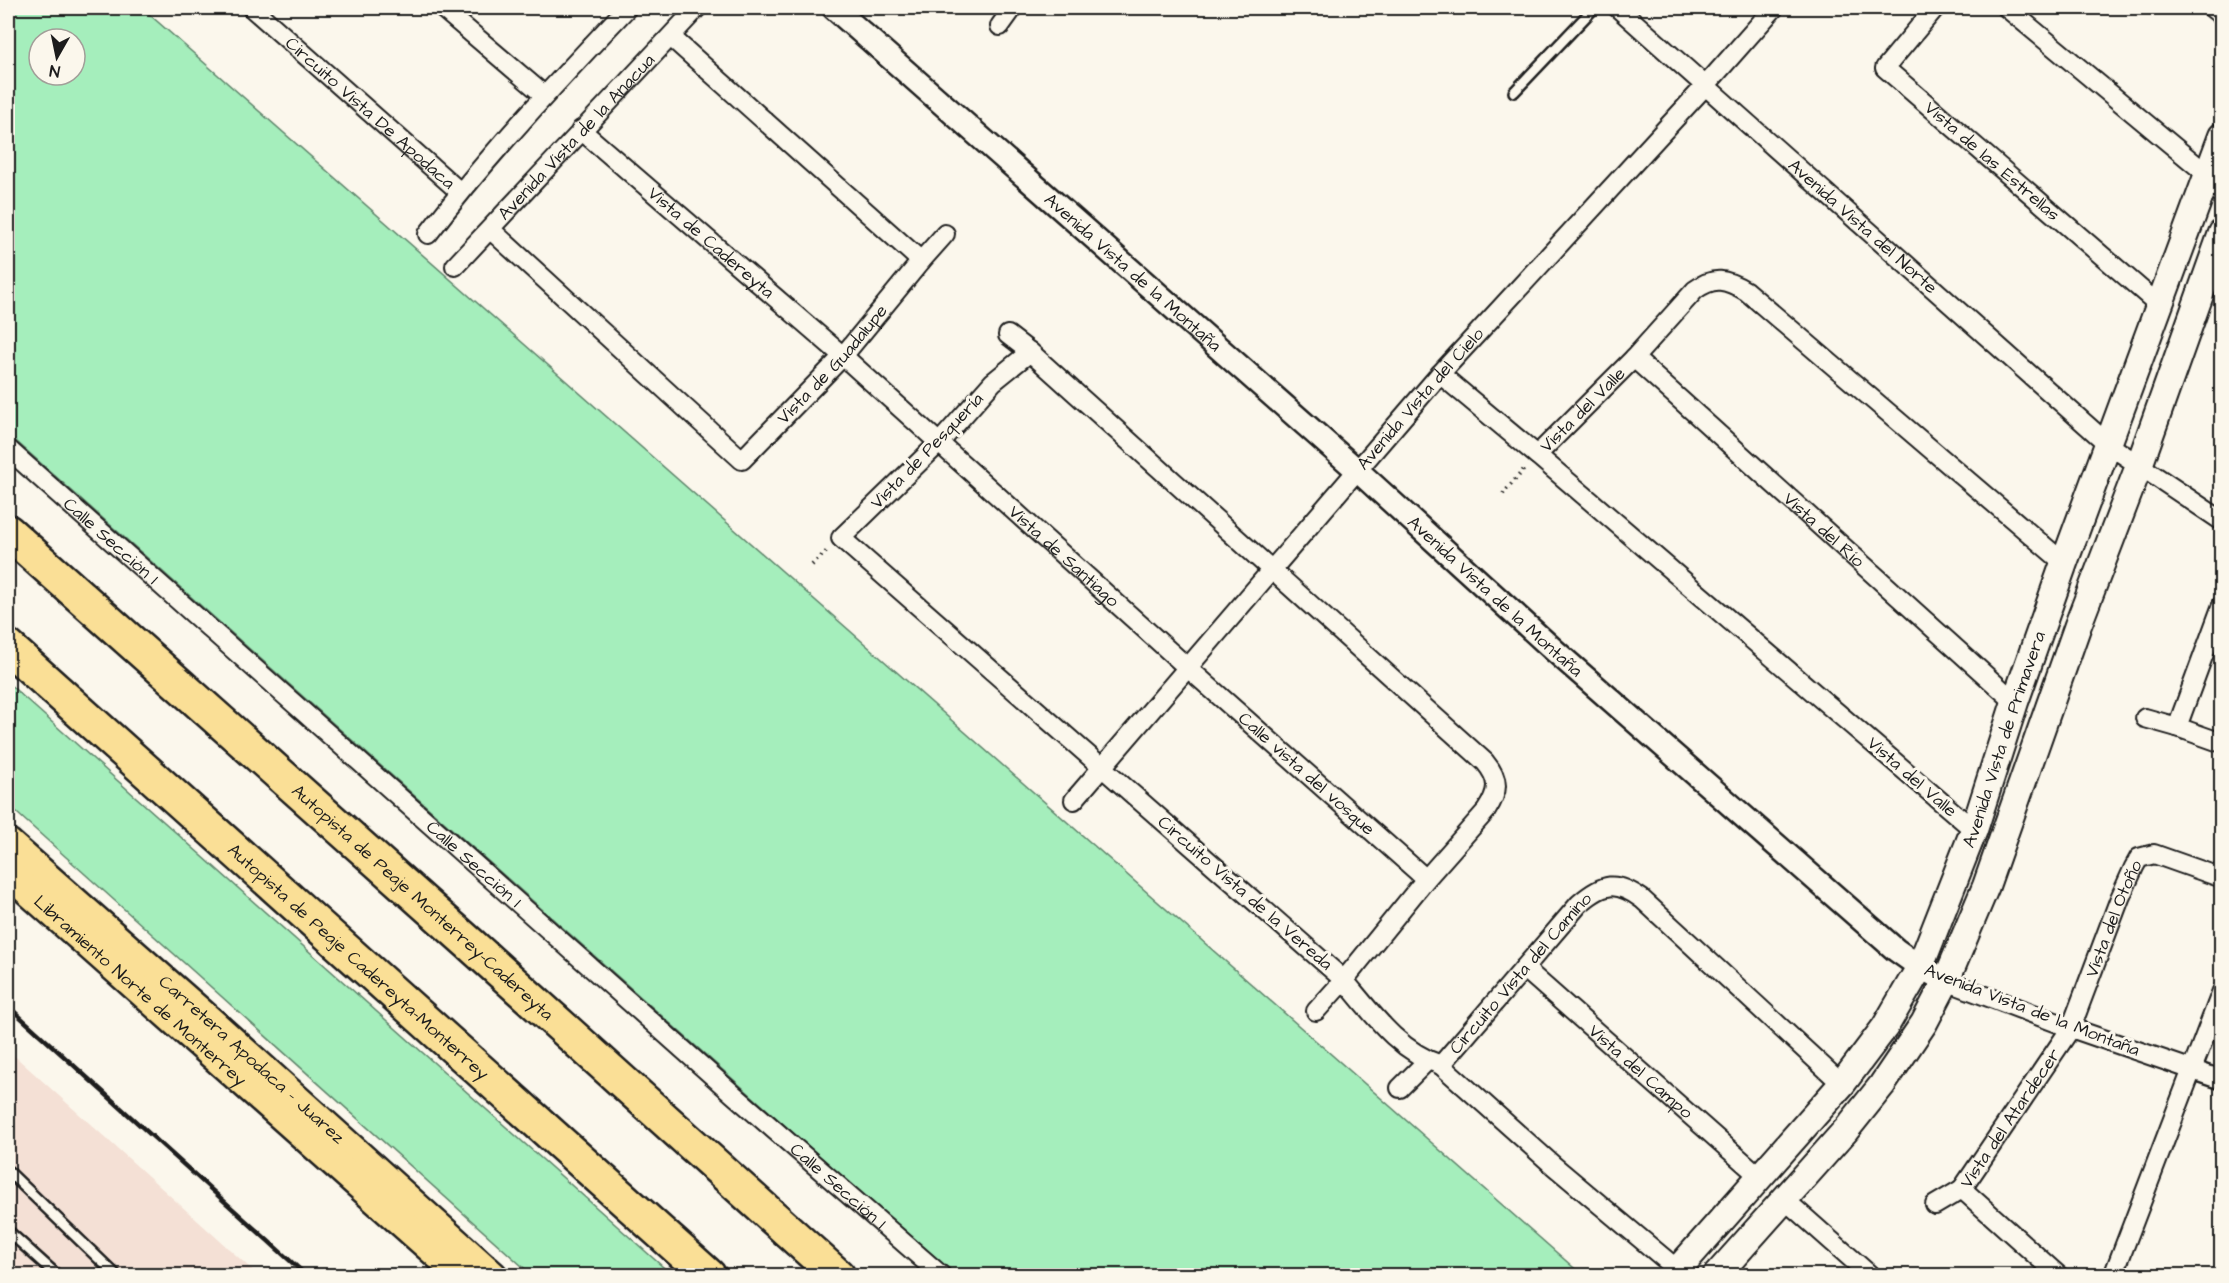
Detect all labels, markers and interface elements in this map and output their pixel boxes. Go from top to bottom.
north arrow [27,27,87,87]
street label: Circuito Vista De Apodaca [280,31,461,195]
street label: Avenida Vista de la Anacua [492,48,660,226]
text: N [48,59,61,82]
street label: Vista de las Estrellas [1919,95,2065,226]
street label: Avenida Vista del Norte [1783,153,1943,299]
street label: Vista de Cadereyta [643,181,780,304]
street label: Avenida Vista de la Montaña [1039,187,1227,357]
street label: Vista de Guadalupe [771,299,893,430]
street label: Avenida Vista del Cielo [1351,322,1489,475]
street label: Vista del Valle [1534,361,1631,458]
street label: Vista de Pesquería [865,387,989,515]
street label: Vista del Río [1778,486,1870,573]
street label: Calle Sección 1 [58,491,164,590]
street label: Vista de Santiago [1003,499,1125,613]
street label: Avenida Vista de la Montaña [1402,510,1588,682]
street label: Avenida Vista de Primavera [1956,628,2051,851]
street label: Calle vista del vosque [1233,706,1381,841]
street label: Vista del Valle [1862,731,1962,823]
street label: Autopista de Peaje Monterrey-Cadereyta [287,778,559,1026]
street label: Circuito Vista de la Vereda [1152,810,1338,976]
street label: Calle Sección 1 [421,815,527,913]
street label: Autopista de Peaje Cadereyta-Monterrey [222,838,495,1086]
street label: Vista del Otoño [2079,855,2148,981]
street label: Circuito Vista del Camino [1443,886,1597,1060]
street label: Libramiento Norte de Monterrey [29,889,252,1093]
street label: Avenida Vista de la Montaña [1921,957,2143,1063]
street label: Carretera Apodaca - Juarez [154,969,351,1149]
street label: Vista del Campo [1583,1018,1698,1124]
street label: Vista del Atardecer [1954,1043,2066,1193]
street label: Calle Sección 1 [785,1137,892,1235]

